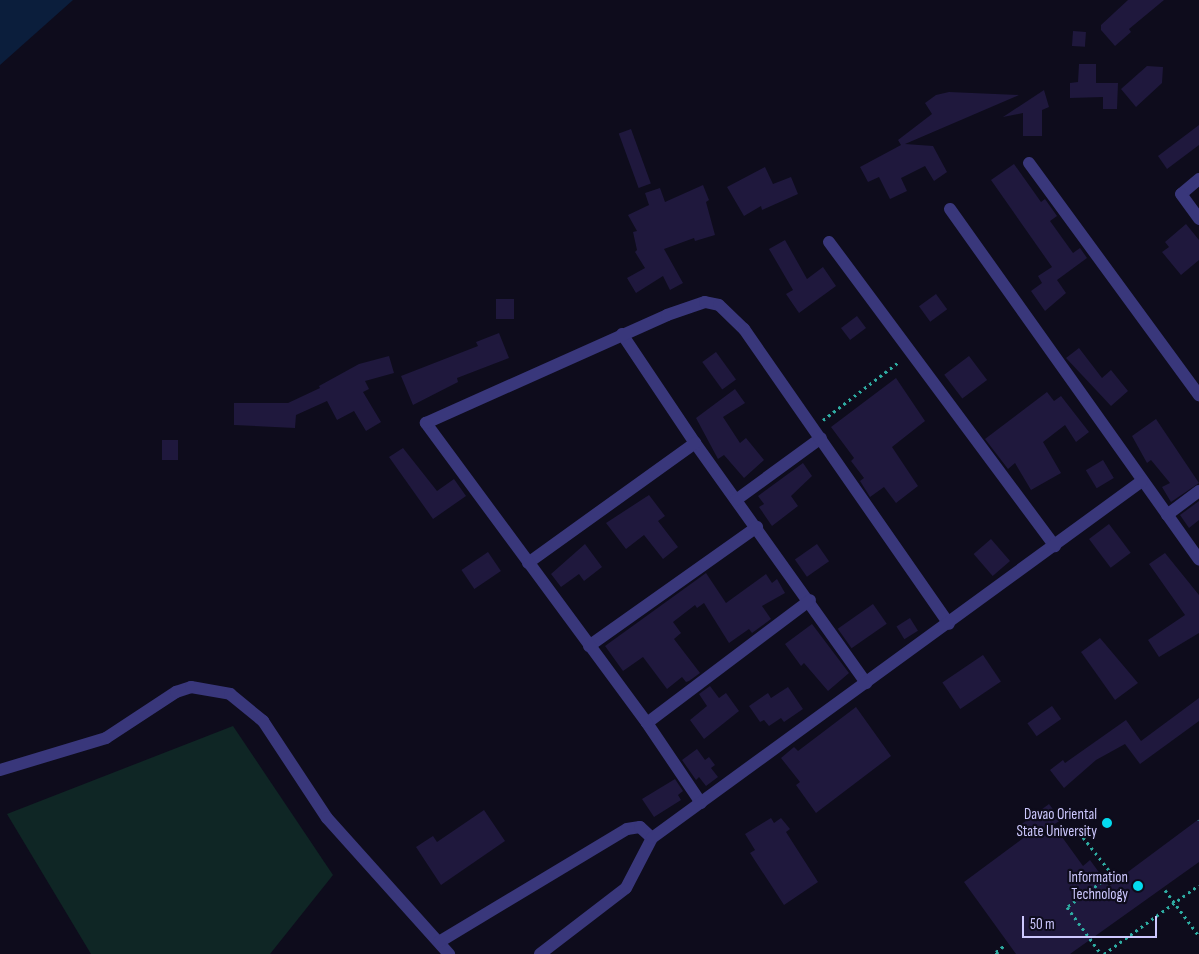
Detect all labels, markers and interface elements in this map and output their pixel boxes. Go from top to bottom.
place label: Davao Oriental State University [1016,805,1097,840]
marker: Davao Oriental State University [1101,817,1113,829]
place label: Information Technology [1069,868,1128,903]
marker: Information Technology [1132,880,1144,892]
scale bar [1024,906,1159,938]
text: 50 m [1030,915,1055,934]

